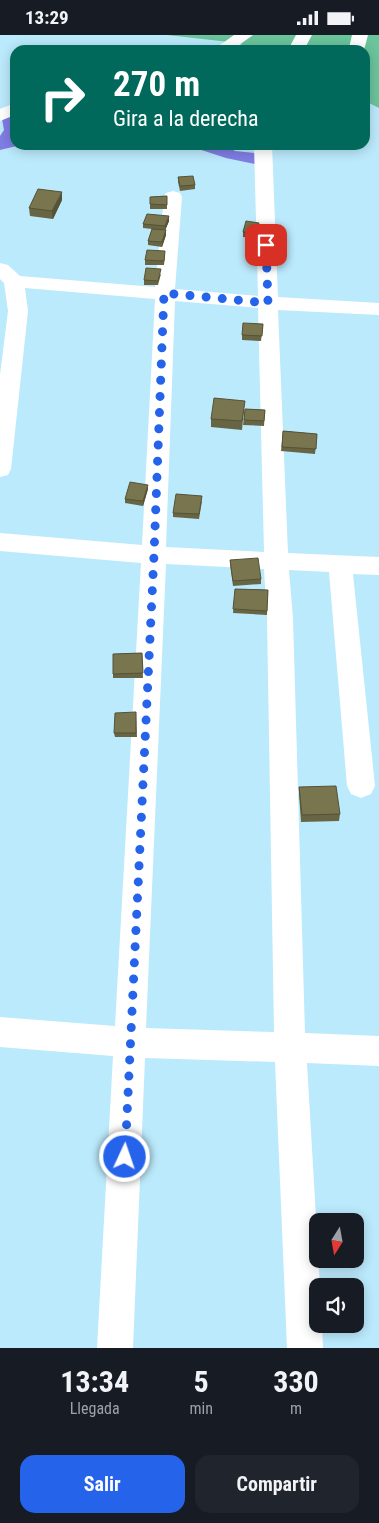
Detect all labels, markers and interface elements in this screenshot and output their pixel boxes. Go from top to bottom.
text: 13:29 [25,6,69,29]
text: 270 m [113,64,200,105]
icon: right [30,65,95,130]
text: Gira a la derecha [113,106,259,131]
pin [245,224,287,266]
icon: arrive [252,231,280,259]
position arrow [98,1130,150,1182]
north arrow [309,1213,364,1267]
map controls [309,1213,364,1333]
button: sound [309,1278,364,1333]
text: 13:34 [60,1364,129,1399]
text: 5 [194,1364,209,1399]
text: 330 [273,1364,319,1399]
text: Llegada [70,1399,120,1418]
text: min [189,1399,213,1418]
text: m [290,1399,302,1418]
button: Salir [20,1455,185,1513]
button: Compartir [195,1455,359,1513]

